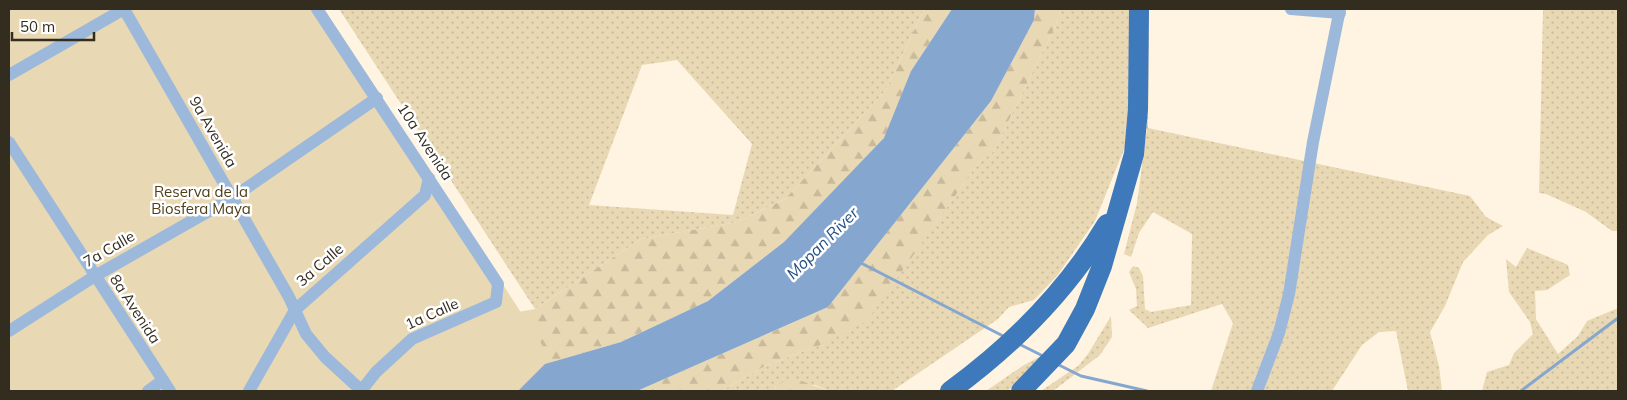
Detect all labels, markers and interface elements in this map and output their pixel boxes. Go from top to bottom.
scale bar [12,10,95,42]
text: 50 m [20,17,55,36]
street label: 9a Avenida [185,93,241,171]
street label: 10a Avenida [394,100,457,184]
park label: Reserva de la Biosfera Maya [151,182,251,218]
water label: Mopan River [782,202,863,283]
street label: 7a Calle [80,226,138,271]
street label: 3a Calle [292,239,347,290]
street label: 8a Avenida [106,270,165,347]
street label: 1a Calle [402,293,461,334]

